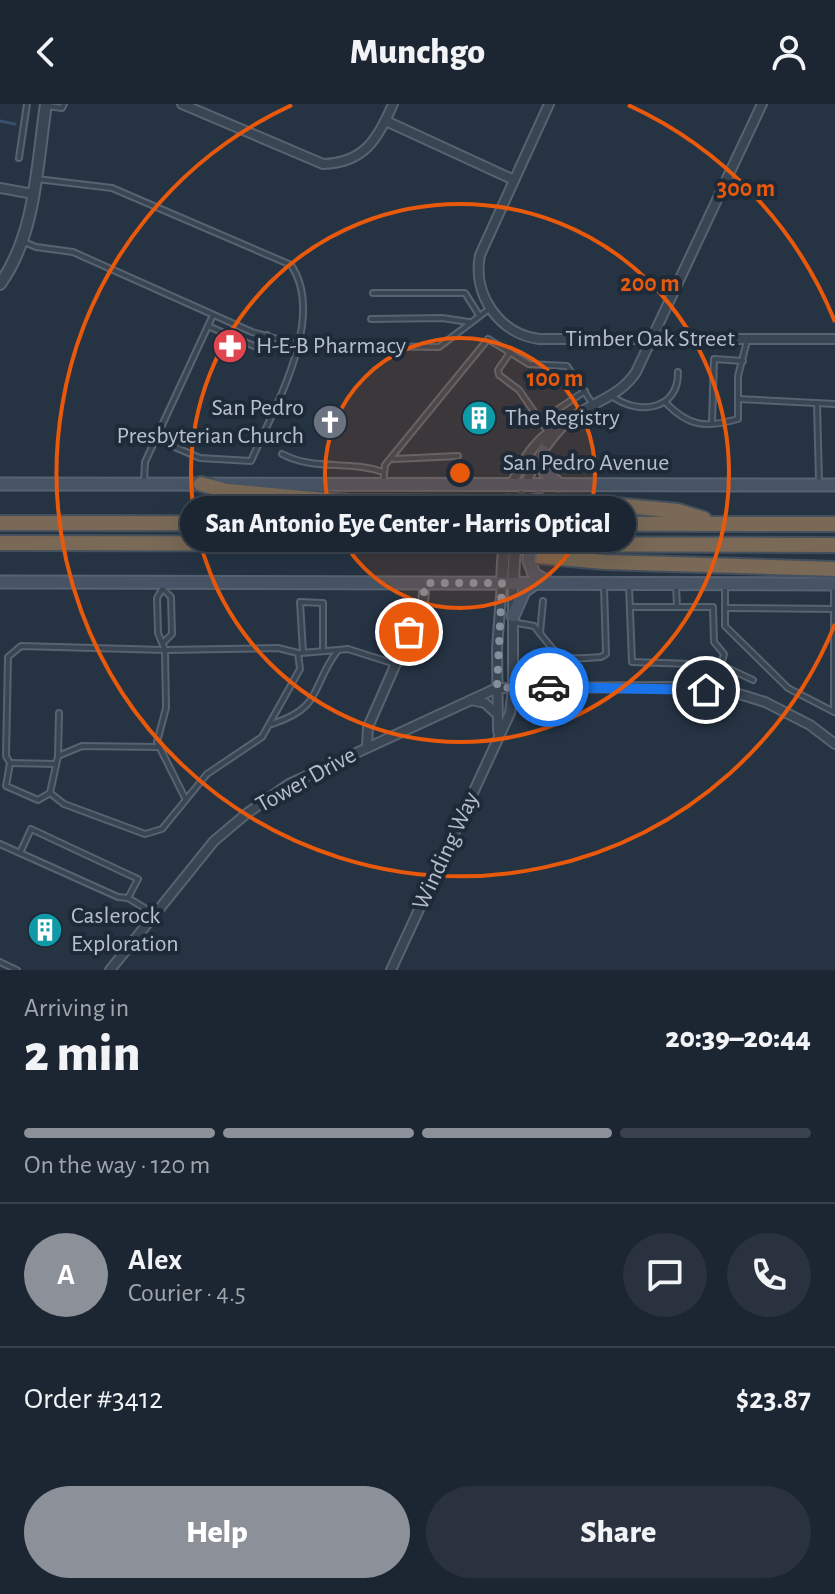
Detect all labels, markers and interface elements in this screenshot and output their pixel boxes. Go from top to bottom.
icon: back [24,30,68,74]
icon: person [767,30,811,74]
text: Munchgo [350,34,485,70]
text: 300 m [717,177,775,201]
text: 200 m [620,272,680,296]
pharmacy icon: H-E-B Pharmacy [211,327,249,365]
street label: Timber Oak Street [565,327,735,351]
place label: H-E-B Pharmacy [256,334,406,358]
text: 100 m [527,367,583,391]
place label: San Pedro Presbyterian Church [116,396,304,448]
building icon: The Registry [460,399,498,437]
church icon: San Pedro Presbyterian Church [311,403,349,441]
place label: The Registry [505,406,620,430]
street label: San Pedro Avenue [503,451,669,475]
centre of rings [446,459,474,487]
callout: San Antonio Eye Center - Harris Optical [181,496,637,552]
text: San Antonio Eye Center - Harris Optical [206,511,610,537]
pin [375,598,443,666]
icon: bag [387,610,431,654]
courier [509,647,589,727]
pin [672,656,740,724]
icon: car [527,665,571,709]
icon: home [684,668,728,712]
street label: Tower Drive [252,743,360,817]
street label: Winding Way [408,788,484,914]
place label: Caslerock Exploration [71,904,179,956]
building icon: Caslerock Exploration [26,911,64,949]
text: Arriving in [24,995,129,1021]
text: 20:39–20:44 [665,1023,811,1053]
text: 2 min [24,1028,140,1080]
text: On the way · 120 m [24,1152,210,1178]
button: chat [623,1233,707,1317]
button: phone [727,1233,811,1317]
text: Alex [128,1245,182,1275]
text: A [57,1260,75,1290]
text: Courier · 4.5 [128,1280,246,1306]
text: Order #3412 [24,1384,163,1414]
text: $23.87 [736,1384,811,1414]
button: Help [24,1486,410,1578]
button: Share [426,1486,811,1578]

